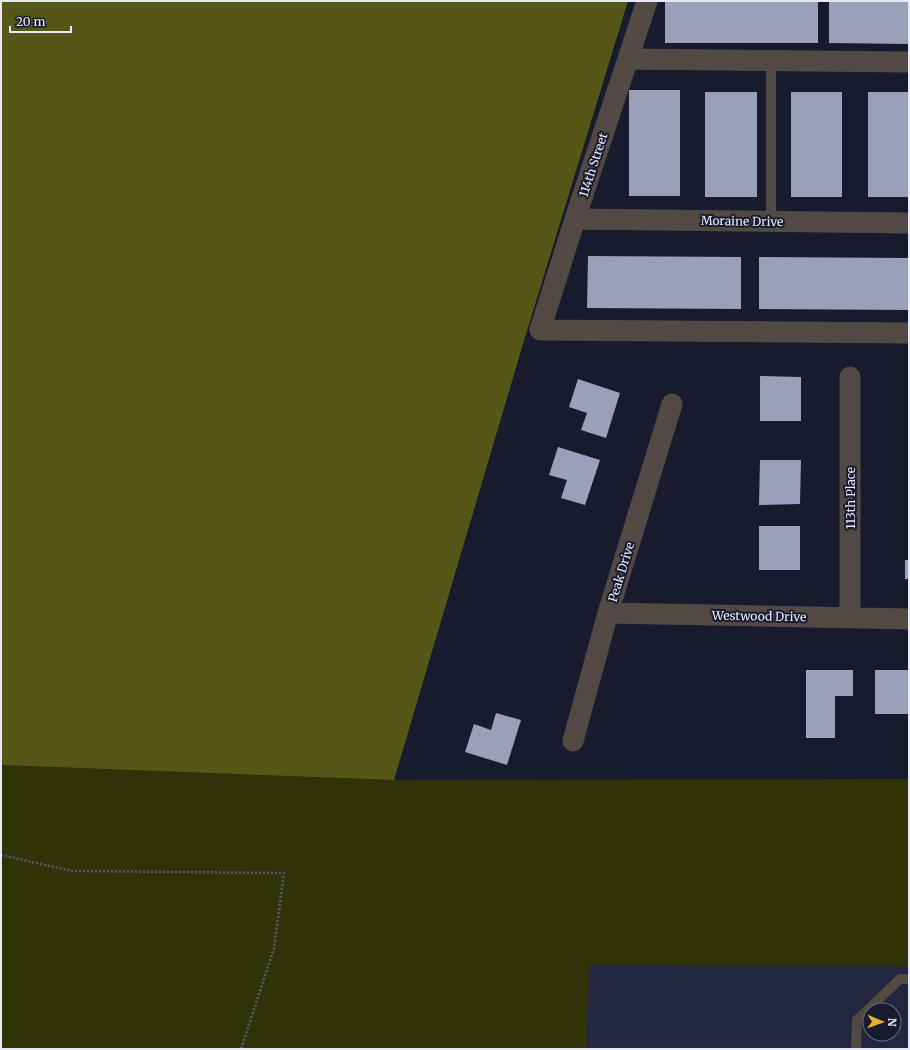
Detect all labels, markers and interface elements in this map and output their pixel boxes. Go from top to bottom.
scale bar [10,8,71,34]
text: 20 m [16,14,45,29]
street label: 114th Street [576,131,611,199]
street label: Moraine Drive [701,213,783,229]
street label: 113th Place [843,467,858,529]
street label: Peak Drive [605,540,637,604]
street label: Westwood Drive [711,608,806,624]
north arrow [862,1002,902,1042]
text: N [885,1018,899,1027]

